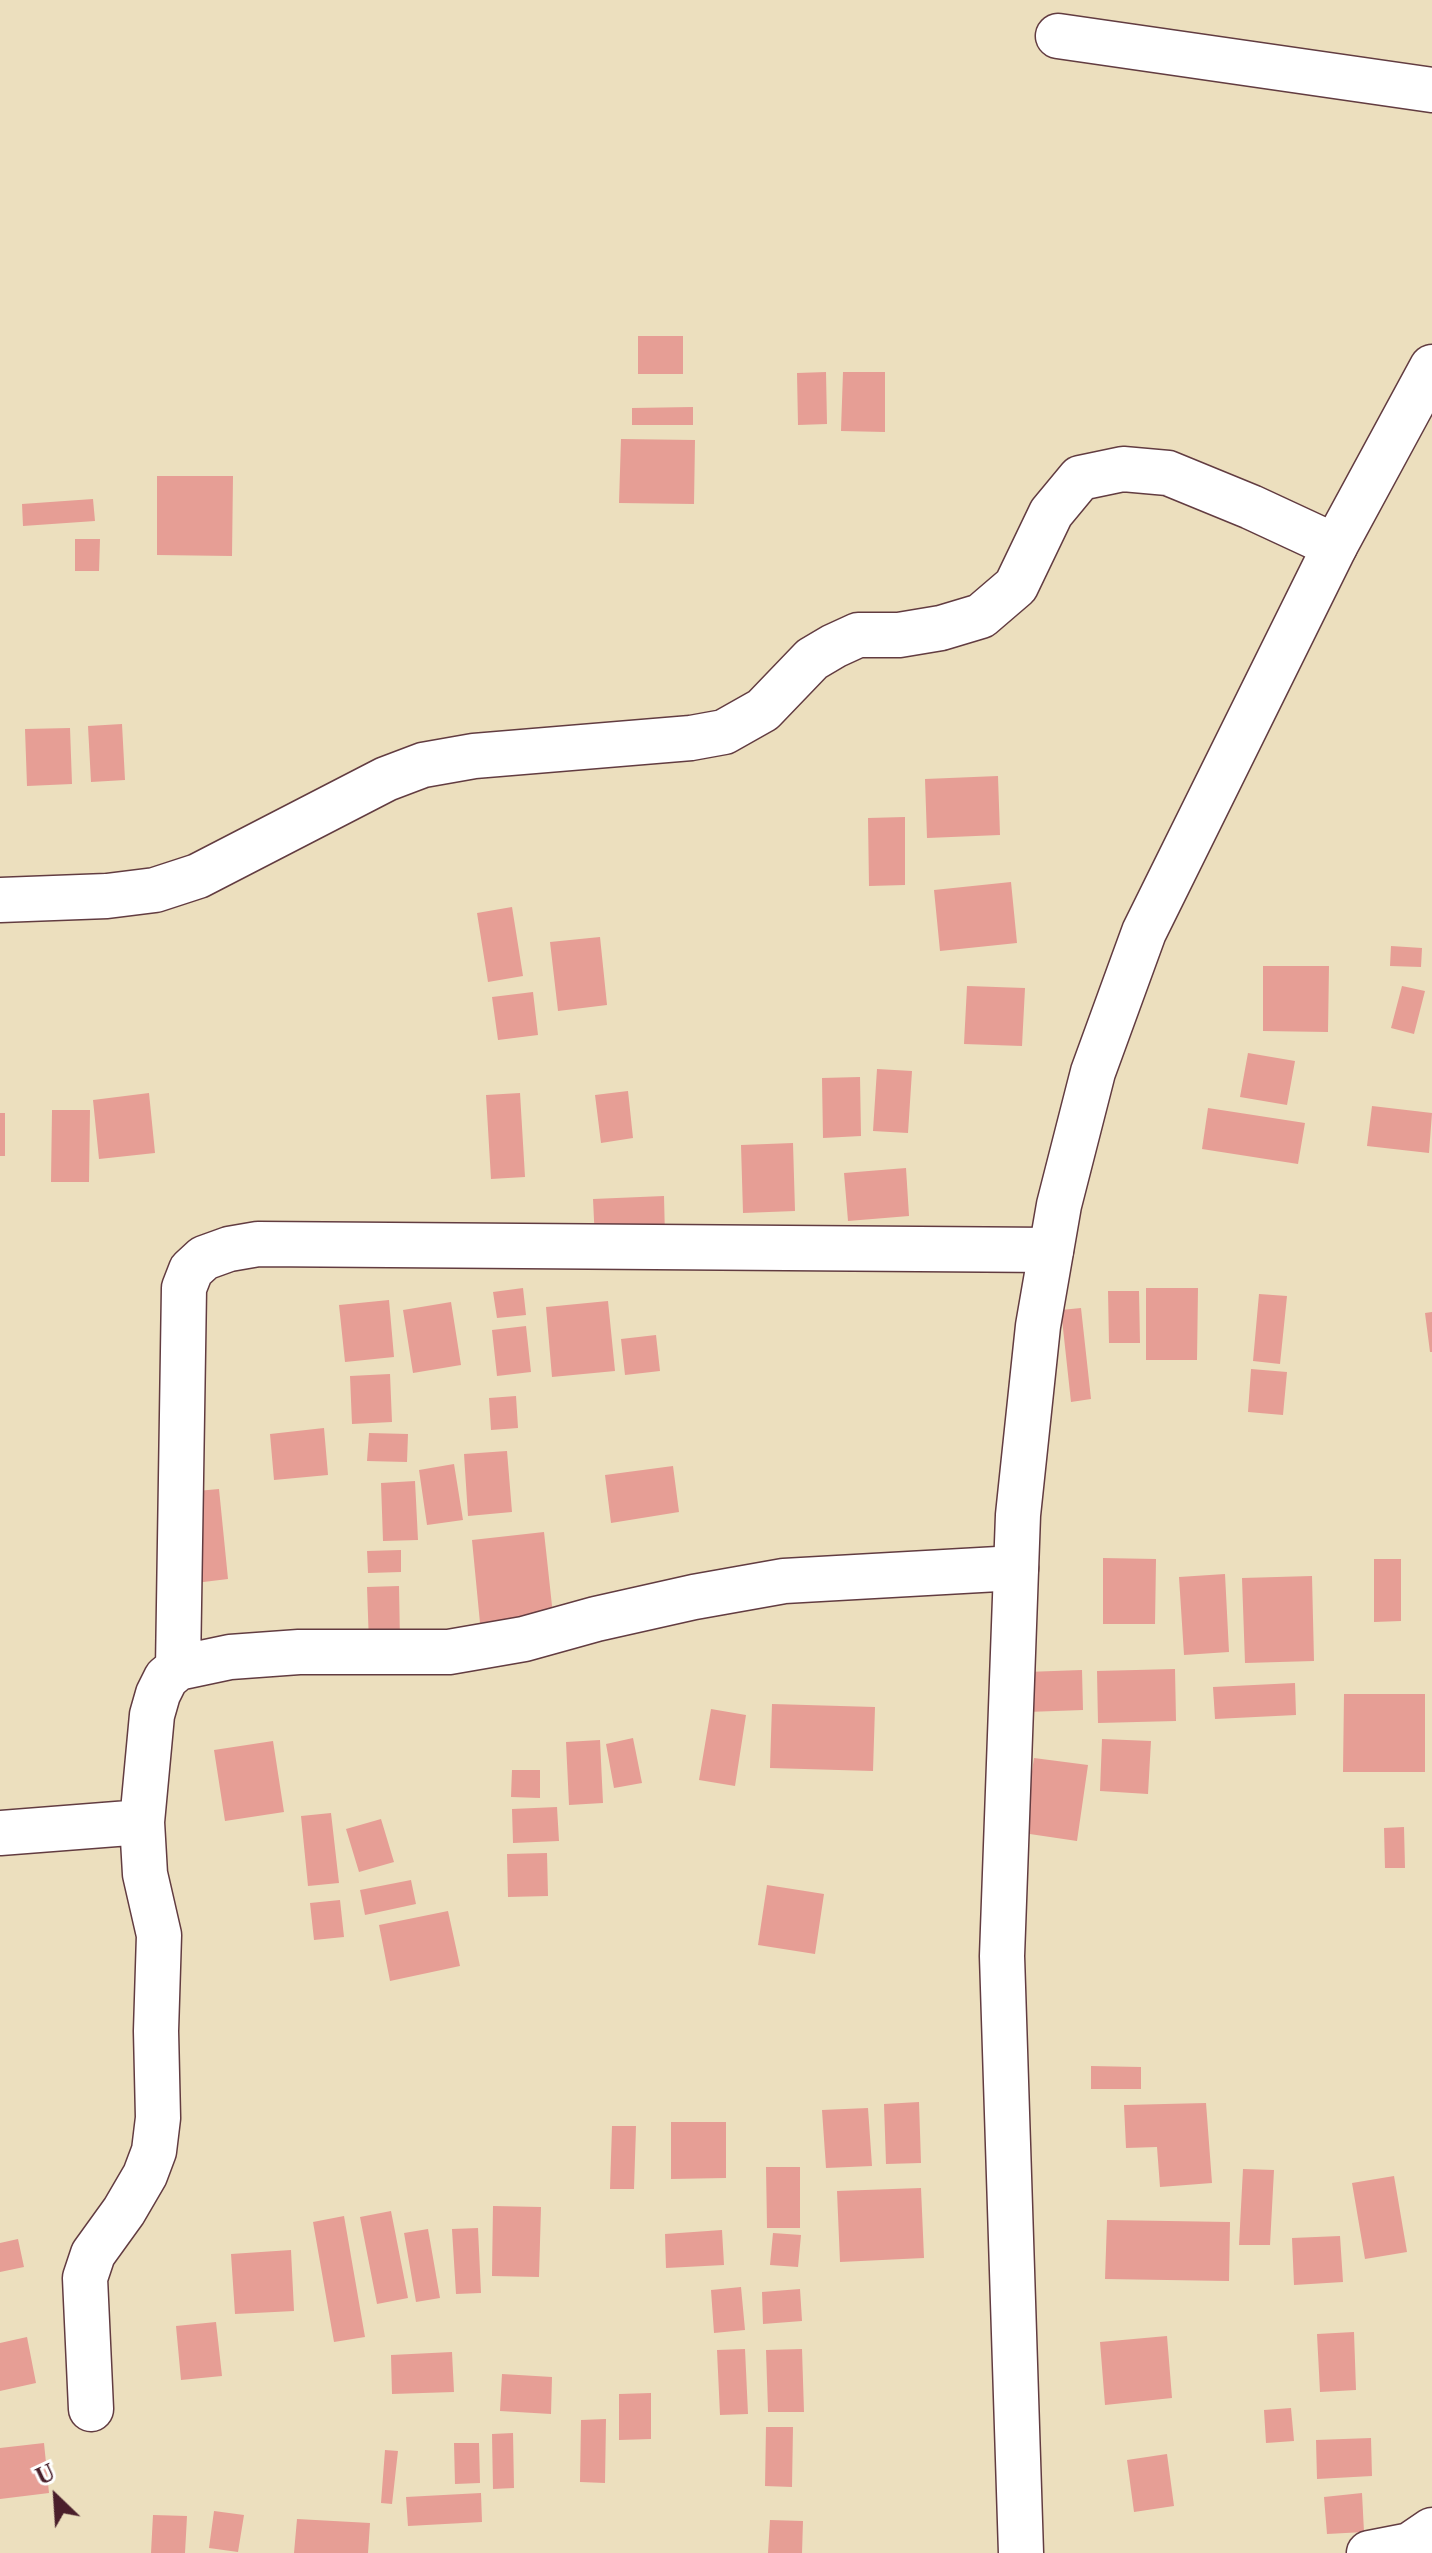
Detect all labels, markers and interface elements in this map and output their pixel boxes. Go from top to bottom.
north arrow [16,2457,96,2537]
text: U [32,2459,59,2491]

